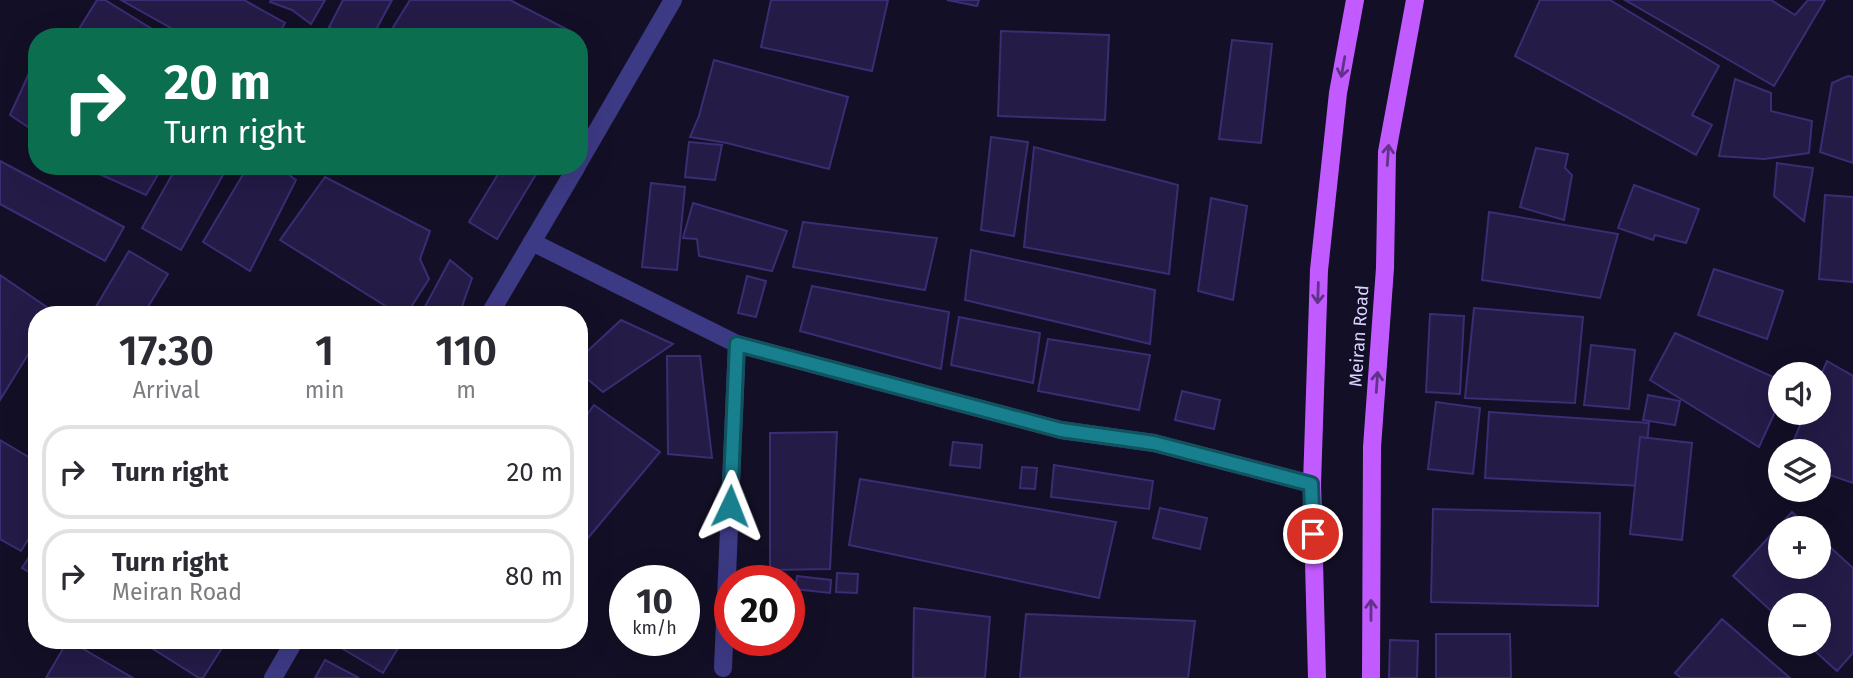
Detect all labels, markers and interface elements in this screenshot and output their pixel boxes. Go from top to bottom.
text: 20 m [164,53,271,112]
one-way arrow [1336,55,1349,78]
icon: right [49,56,140,147]
text: Turn right [164,113,306,151]
one-way arrow [1382,145,1395,167]
one-way arrow [1311,281,1325,304]
street label: Meiran Road [1344,284,1374,388]
text: 17:30 [119,326,214,376]
text: 1 [315,326,334,376]
text: 110 [435,326,497,376]
map controls [1768,362,1831,656]
button: sound [1768,362,1831,425]
one-way arrow [1370,371,1383,394]
text: Arrival [133,376,200,404]
text: min [305,376,344,404]
text: m [456,376,476,404]
button: layers [1768,439,1831,502]
icon: right [53,453,91,491]
text: Turn right [112,457,229,488]
text: 20 m [506,457,563,488]
position arrow [693,469,767,543]
pin [1283,504,1343,564]
icon: arrive [1294,515,1332,553]
button: + [1768,516,1831,579]
text: Turn right [112,547,229,578]
icon: right [53,557,91,595]
text: 80 m [505,561,563,592]
speed limit sign: 20 [714,565,805,656]
text: Meiran Road [112,578,242,606]
text: 10 [636,580,673,622]
button: − [1768,593,1831,656]
one-way arrow [1364,599,1378,622]
text: km/h [632,617,677,639]

